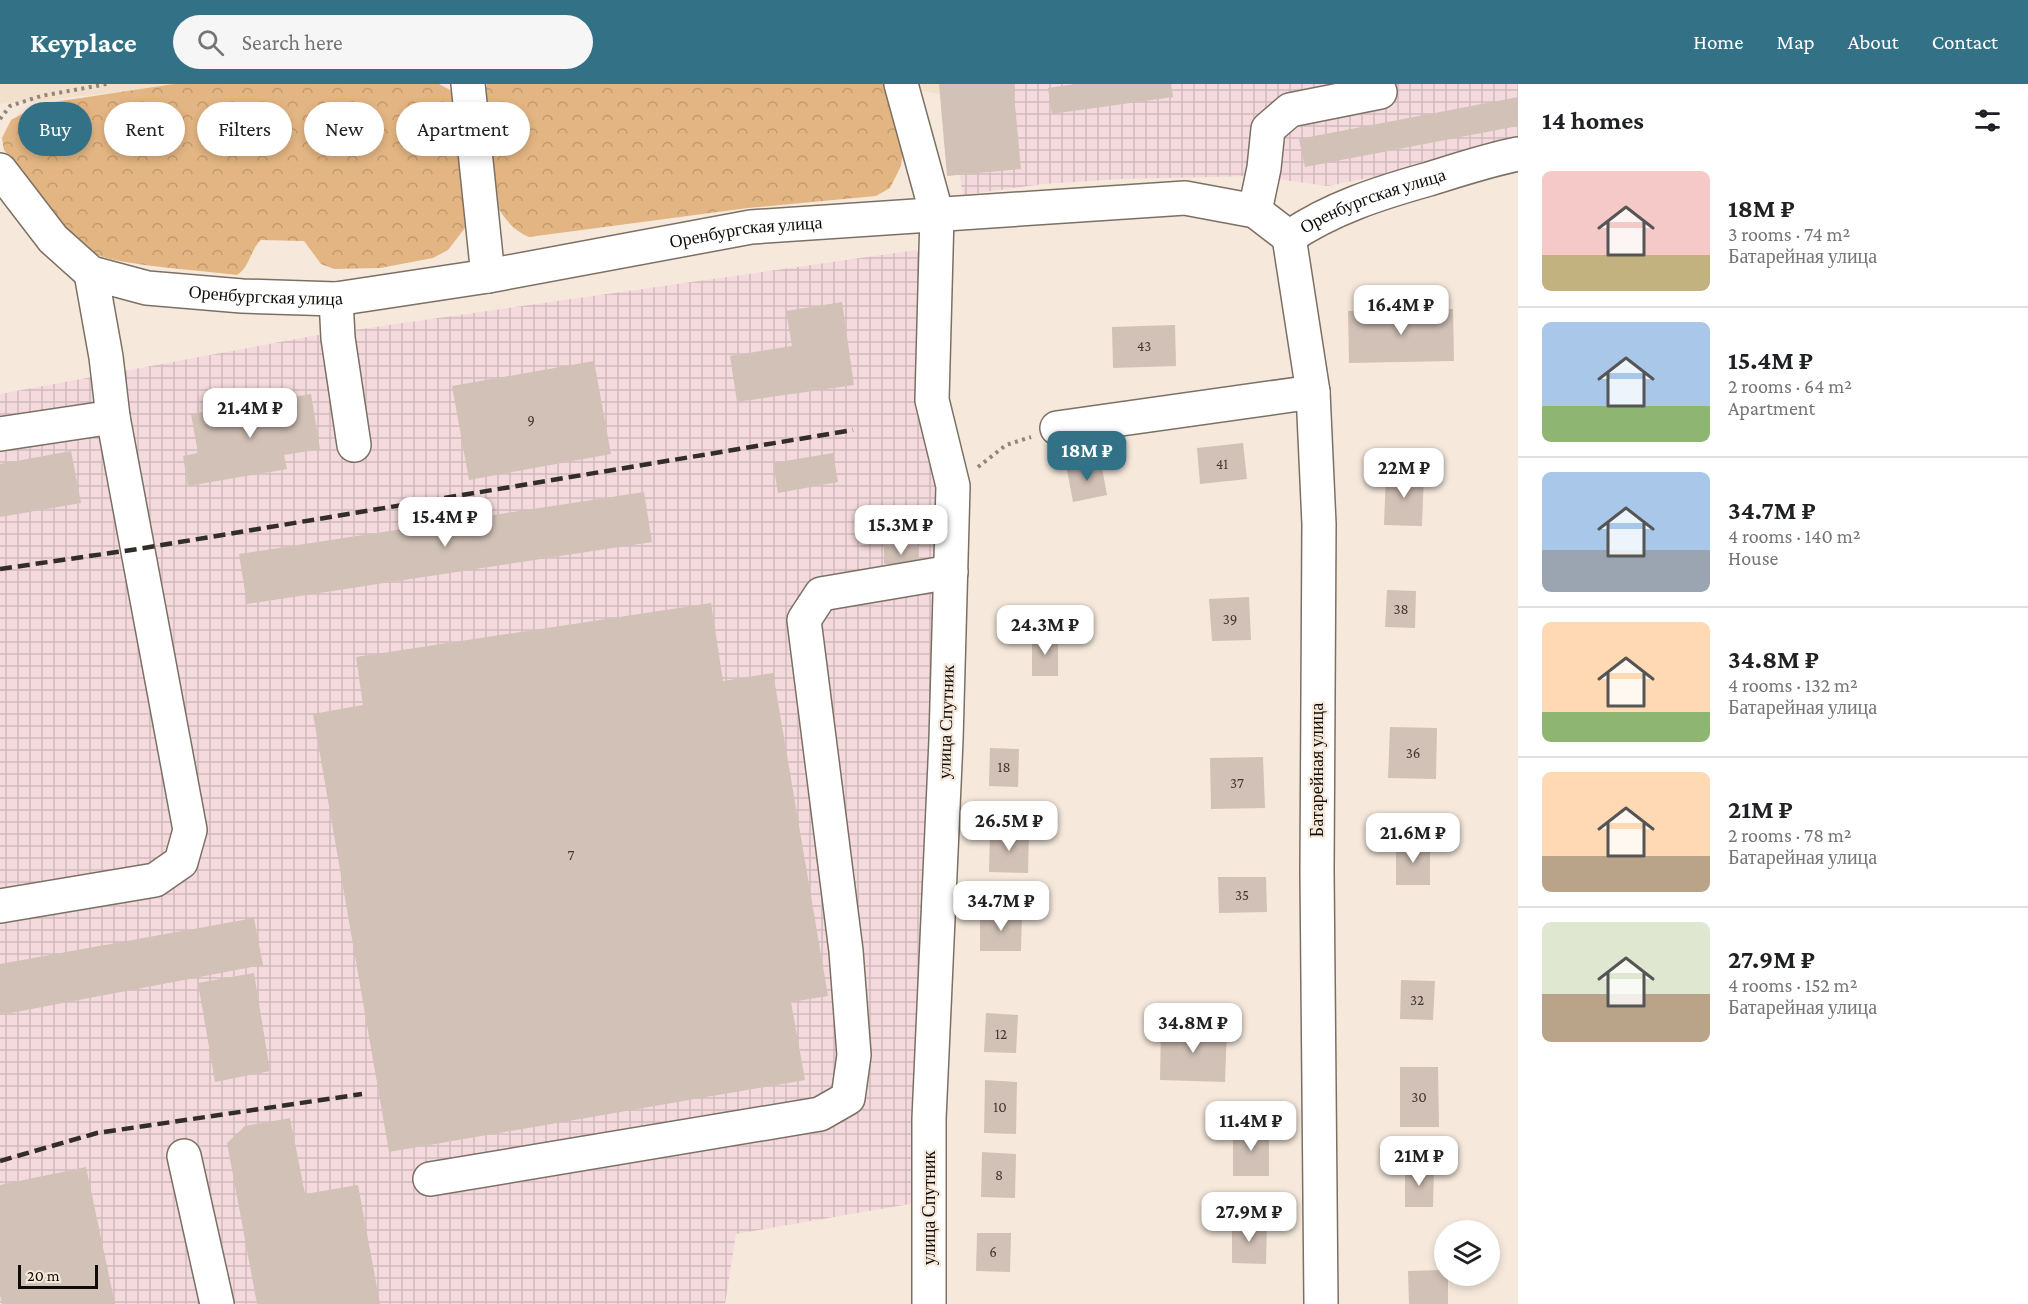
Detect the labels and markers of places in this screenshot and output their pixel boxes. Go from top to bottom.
pin: 16.4M ₽ [1346,285,1456,336]
pin: 21.4M ₽ [195,388,305,439]
pin: 18M ₽ [1045,431,1129,482]
pin: 22M ₽ [1362,448,1446,499]
pin: 15.4M ₽ [390,497,500,548]
pin: 15.3M ₽ [846,505,956,556]
pin: 24.3M ₽ [990,605,1100,656]
pin: 26.5M ₽ [954,801,1064,852]
pin: 21.6M ₽ [1358,813,1468,864]
pin: 34.7M ₽ [946,881,1056,932]
pin: 34.8M ₽ [1138,1003,1248,1054]
pin: 11.4M ₽ [1196,1101,1306,1152]
pin: 21M ₽ [1377,1136,1461,1187]
pin: 27.9M ₽ [1194,1192,1304,1243]

